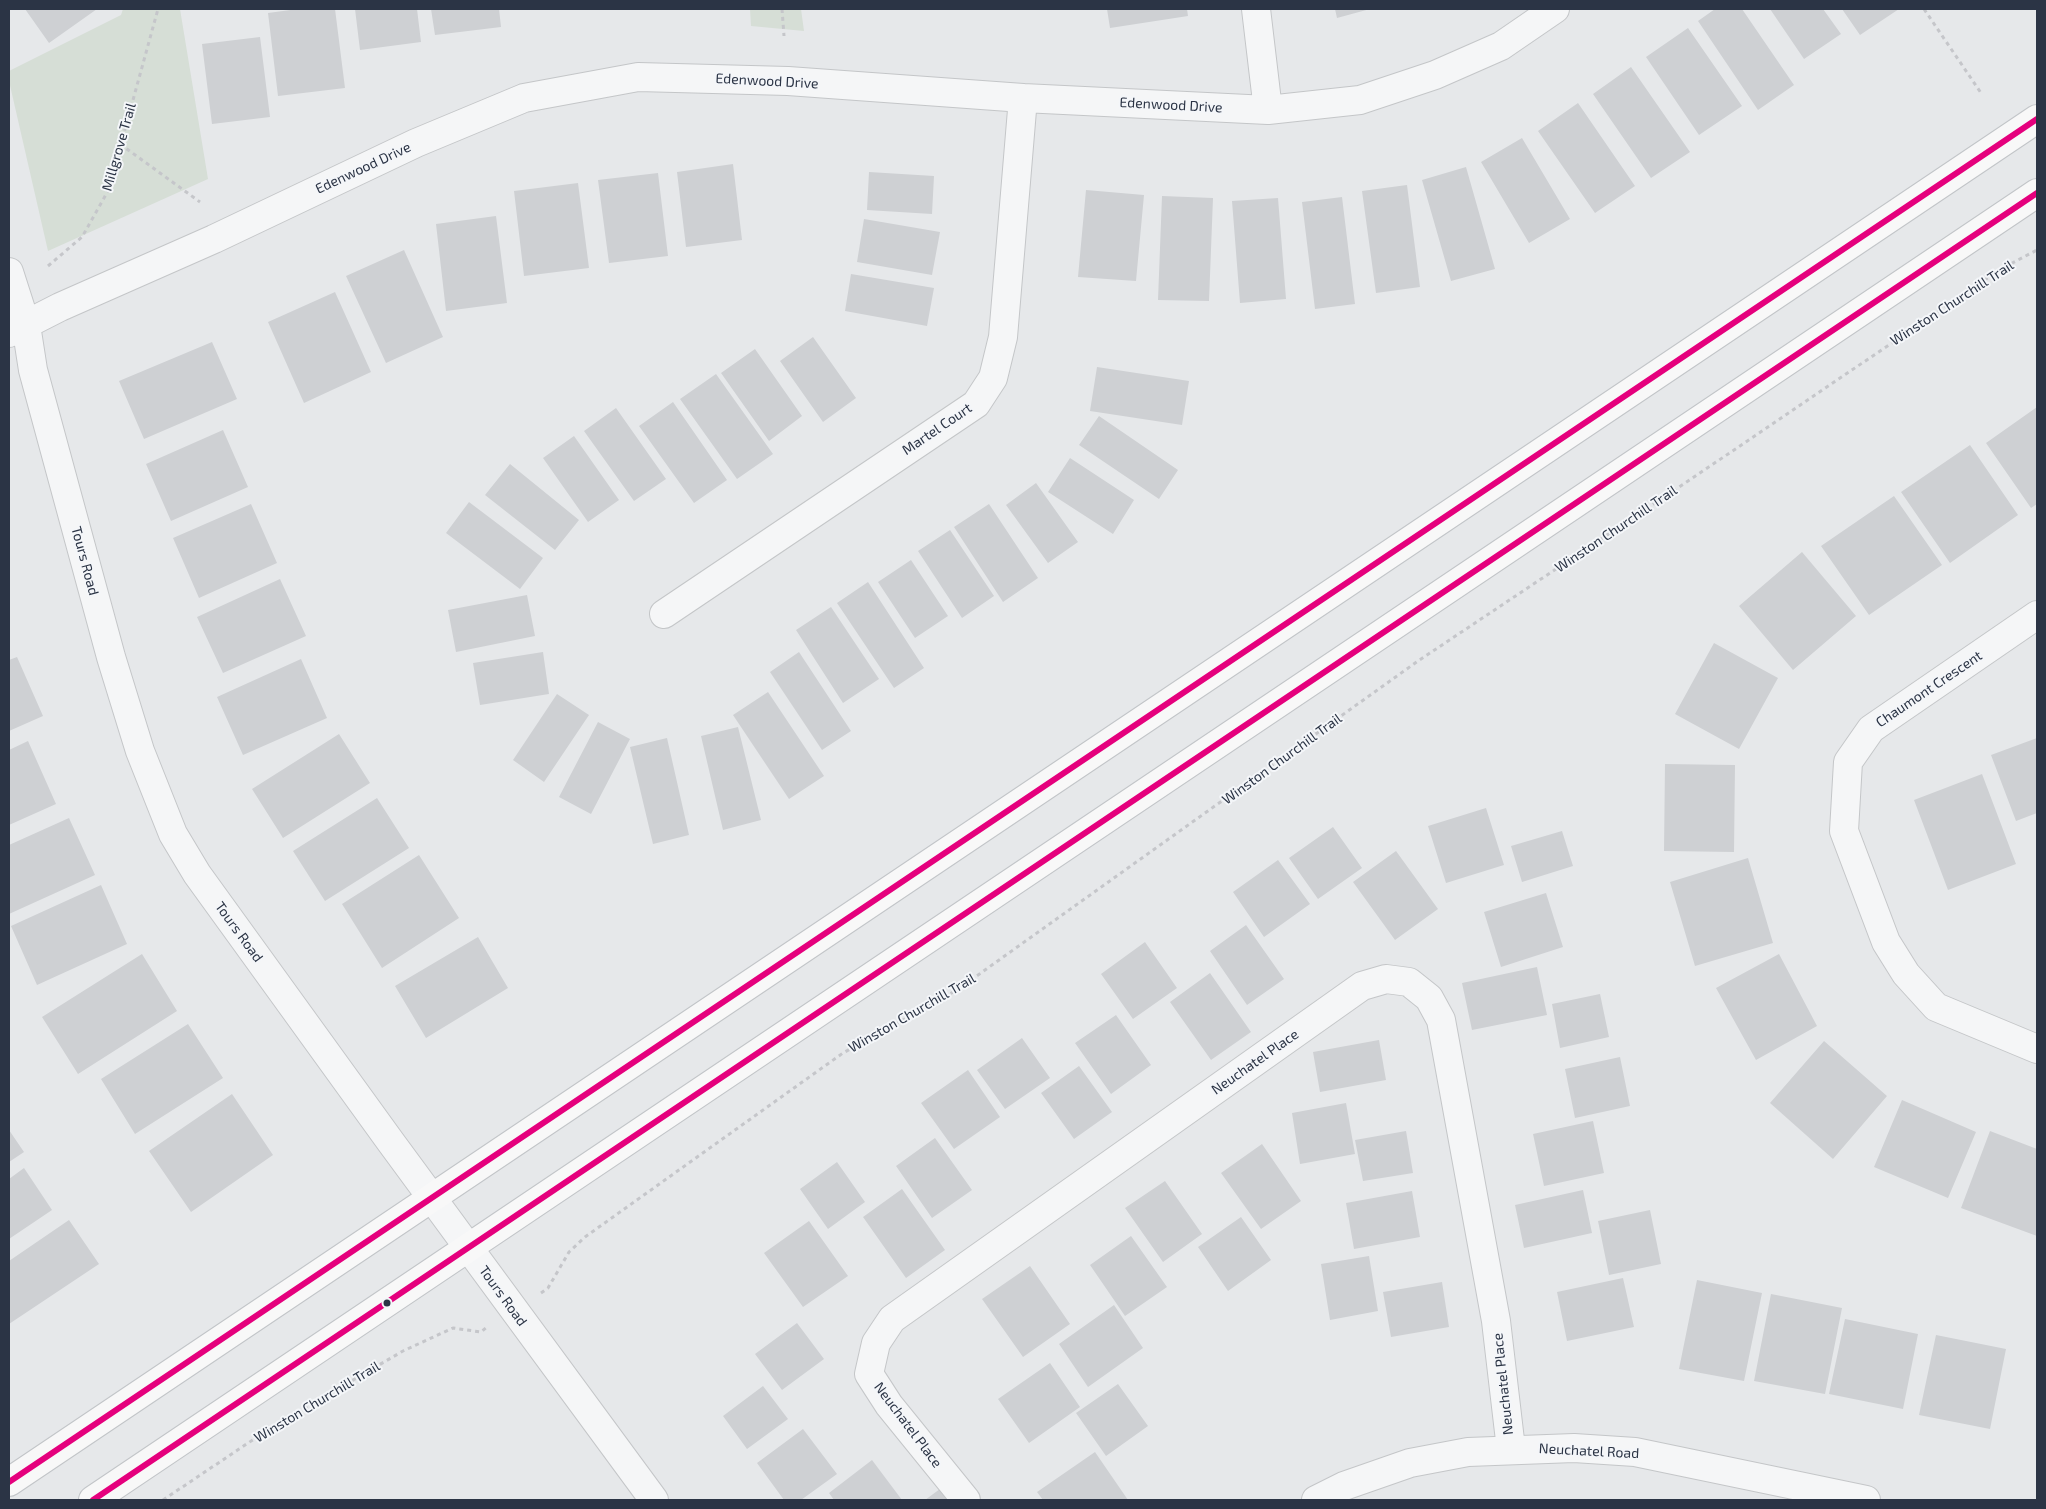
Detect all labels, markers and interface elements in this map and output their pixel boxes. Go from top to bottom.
street label: Edenwood Drive [715,70,819,92]
street label: Edenwood Drive [1119,94,1223,116]
street label: Millgrove Trail [98,101,140,193]
street label: Edenwood Drive [313,139,413,197]
street label: Winston Churchill Trail [1887,257,2017,349]
street label: Martel Court [899,400,975,458]
street label: Winston Churchill Trail [1552,482,1680,576]
street label: Tours Road [68,525,102,597]
street label: Chaumont Crescent [1873,647,1985,731]
street label: Winston Churchill Trail [1219,710,1345,808]
street label: Tours Road [211,899,267,965]
street label: Winston Churchill Trail [846,970,978,1056]
street label: Neuchatel Place [1208,1026,1302,1098]
street label: Tours Road [475,1263,531,1329]
unlabelled marker [382,1298,392,1308]
street label: Neuchatel Place [1489,1332,1517,1436]
street label: Winston Churchill Trail [251,1358,383,1446]
street label: Neuchatel Place [870,1379,946,1471]
street label: Neuchatel Road [1538,1440,1640,1462]

